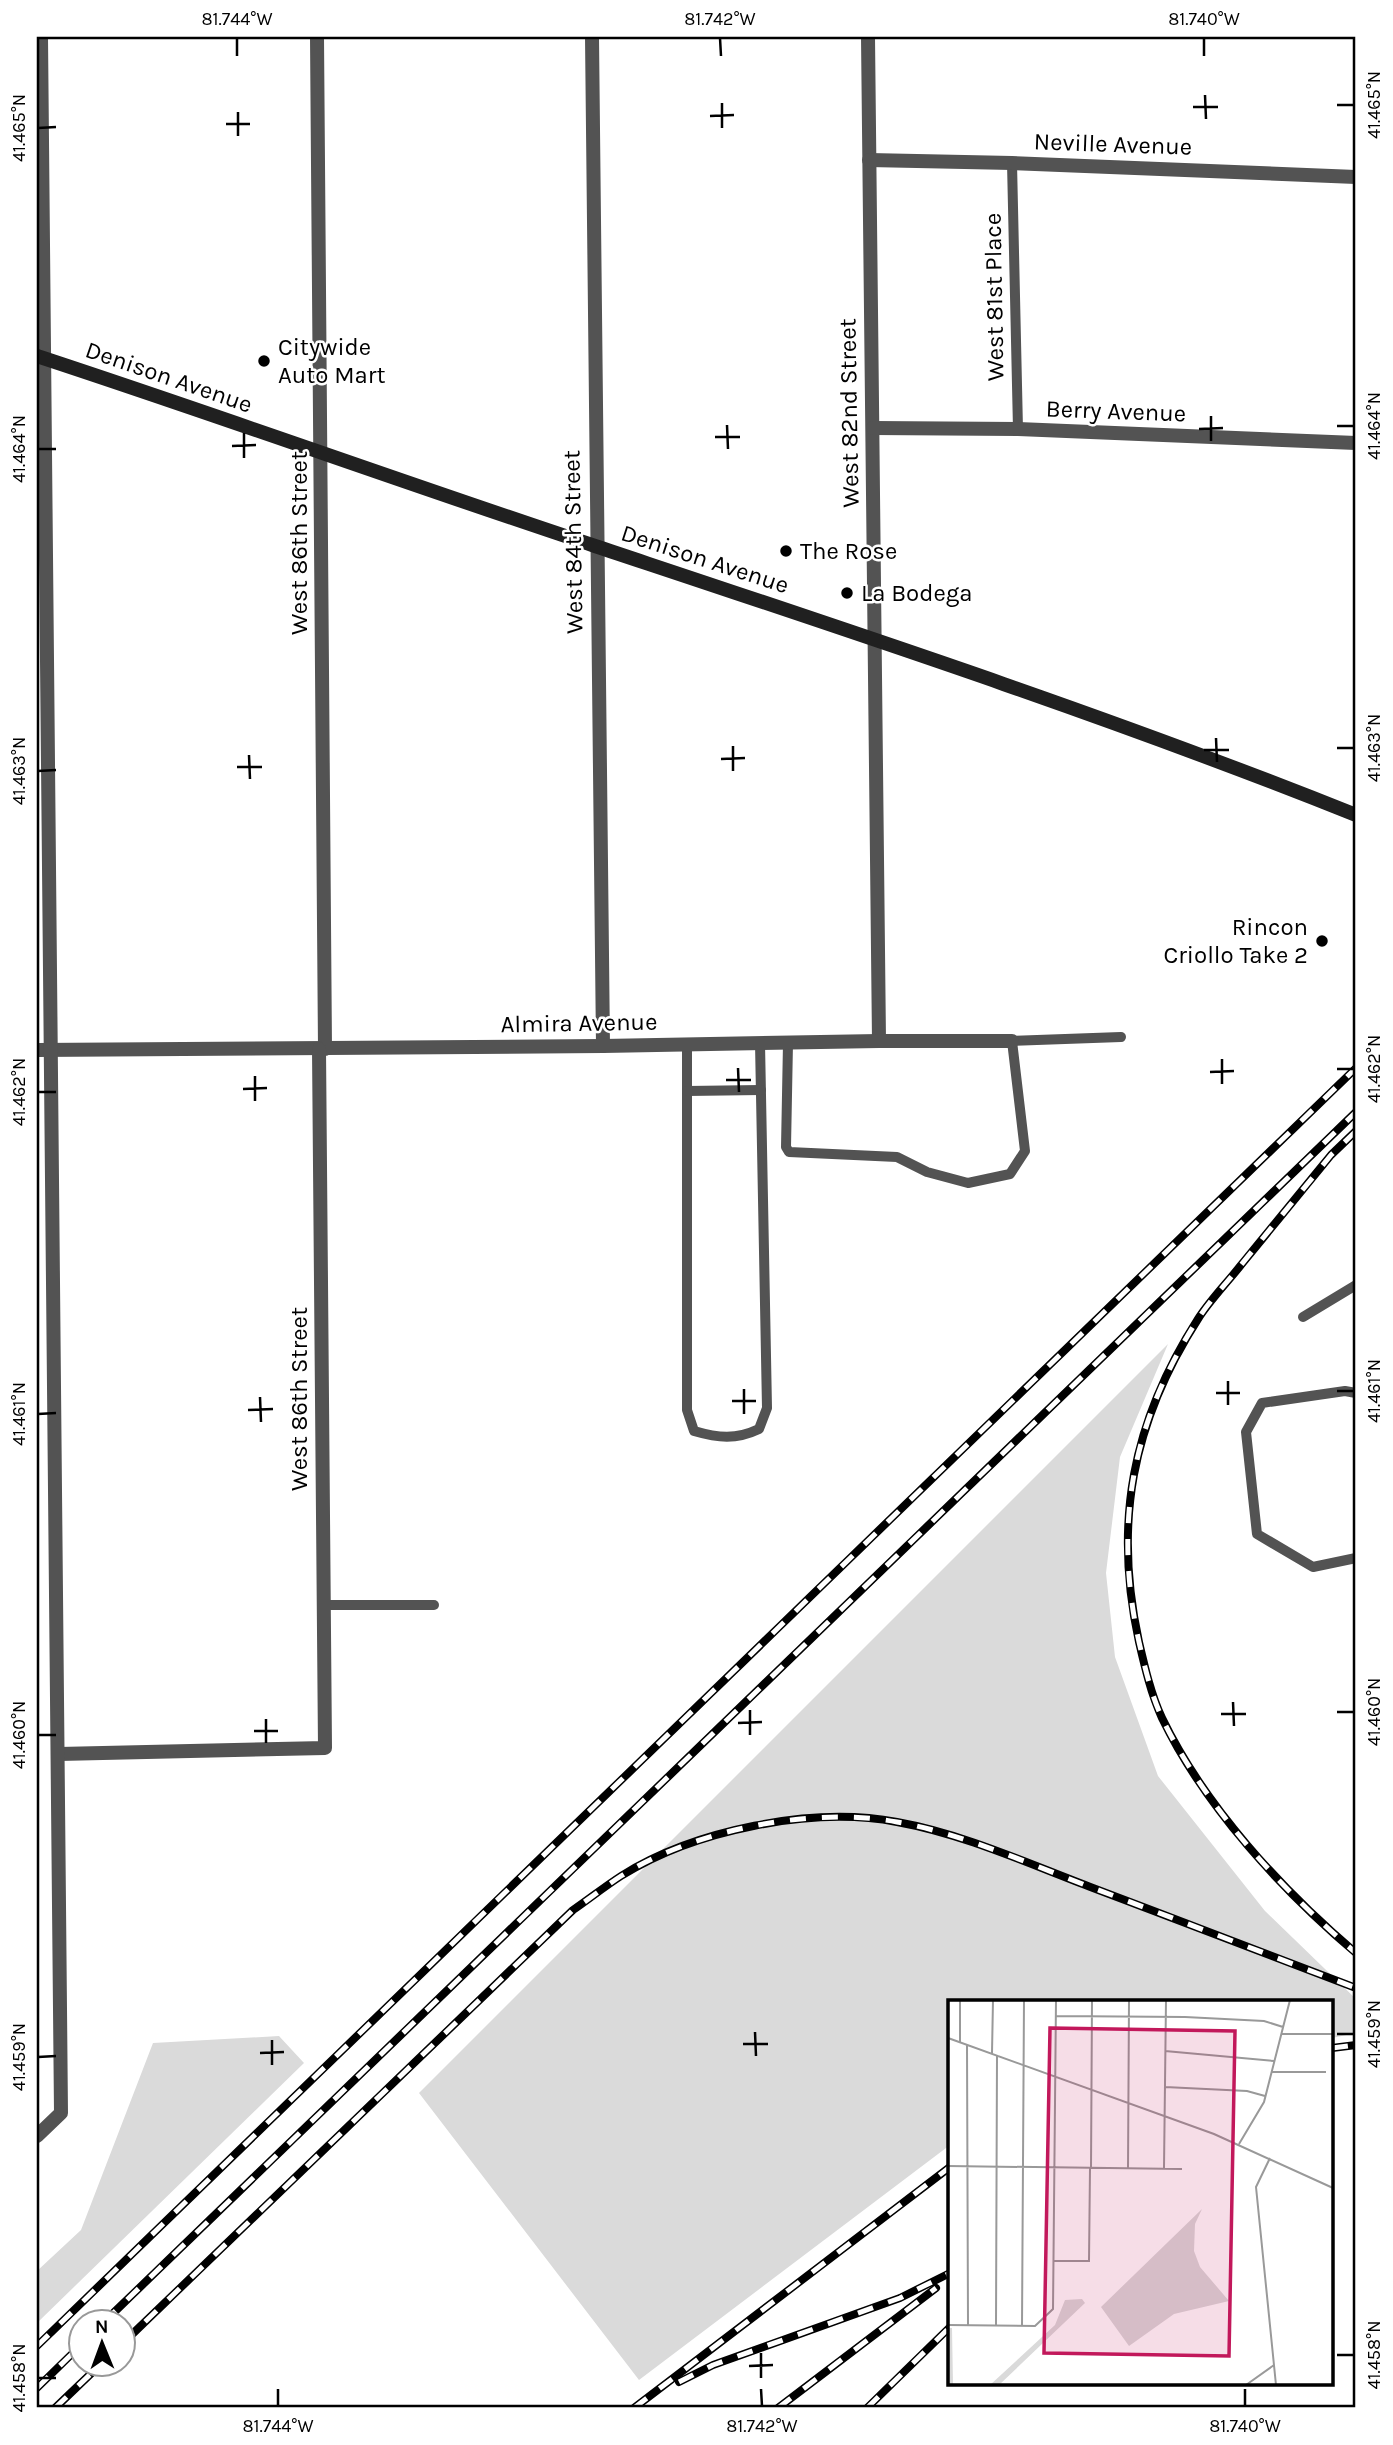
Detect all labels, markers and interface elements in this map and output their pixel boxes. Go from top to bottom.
text: 81.744°W [201,8,273,30]
text: 81.742°W [684,8,756,30]
text: 81.740°W [1168,8,1240,30]
text: 41.465°N [1363,71,1385,139]
text: 41.465°N [8,94,30,162]
street label: Neville Avenue [1033,127,1193,161]
street label: West 81st Place [979,213,1009,381]
street label: West 82nd Street [833,318,865,508]
place label: Citywide Auto Mart [278,333,385,389]
street label: Denison Avenue [82,335,256,419]
marker: Citywide Auto Mart [256,353,272,369]
text: 41.464°N [1363,392,1385,460]
street label: Berry Avenue [1045,395,1187,427]
text: 41.464°N [8,415,30,483]
street label: West 84th Street [557,450,589,634]
street label: West 86th Street [285,451,313,635]
street label: Denison Avenue [618,519,792,599]
place label: The Rose [800,537,897,565]
marker: The Rose [778,543,794,559]
place label: La Bodega [861,579,972,607]
marker: La Bodega [839,585,855,601]
text: 41.463°N [1363,714,1385,782]
text: 41.463°N [8,737,30,805]
place label: Rincon Criollo Take 2 [1163,913,1308,969]
marker: Rincon Criollo Take 2 [1314,933,1330,949]
street label: Almira Avenue [500,1008,658,1038]
text: 41.462°N [1363,1035,1385,1103]
text: 41.462°N [8,1058,30,1126]
street label: West 86th Street [285,1307,313,1491]
text: 41.461°N [1363,1359,1385,1423]
text: 41.461°N [8,1382,30,1446]
text: 41.460°N [1363,1678,1385,1746]
text: 41.460°N [8,1701,30,1769]
inset map [948,2000,1334,2386]
text: 41.459°N [1363,2000,1385,2068]
text: 41.459°N [8,2023,30,2091]
north arrow [66,2308,136,2378]
text: N [95,2316,109,2338]
text: 41.458°N [1363,2321,1385,2389]
text: 41.458°N [8,2344,30,2412]
text: 81.744°W [242,2415,314,2437]
text: 81.742°W [726,2415,798,2437]
text: 81.740°W [1209,2415,1281,2437]

